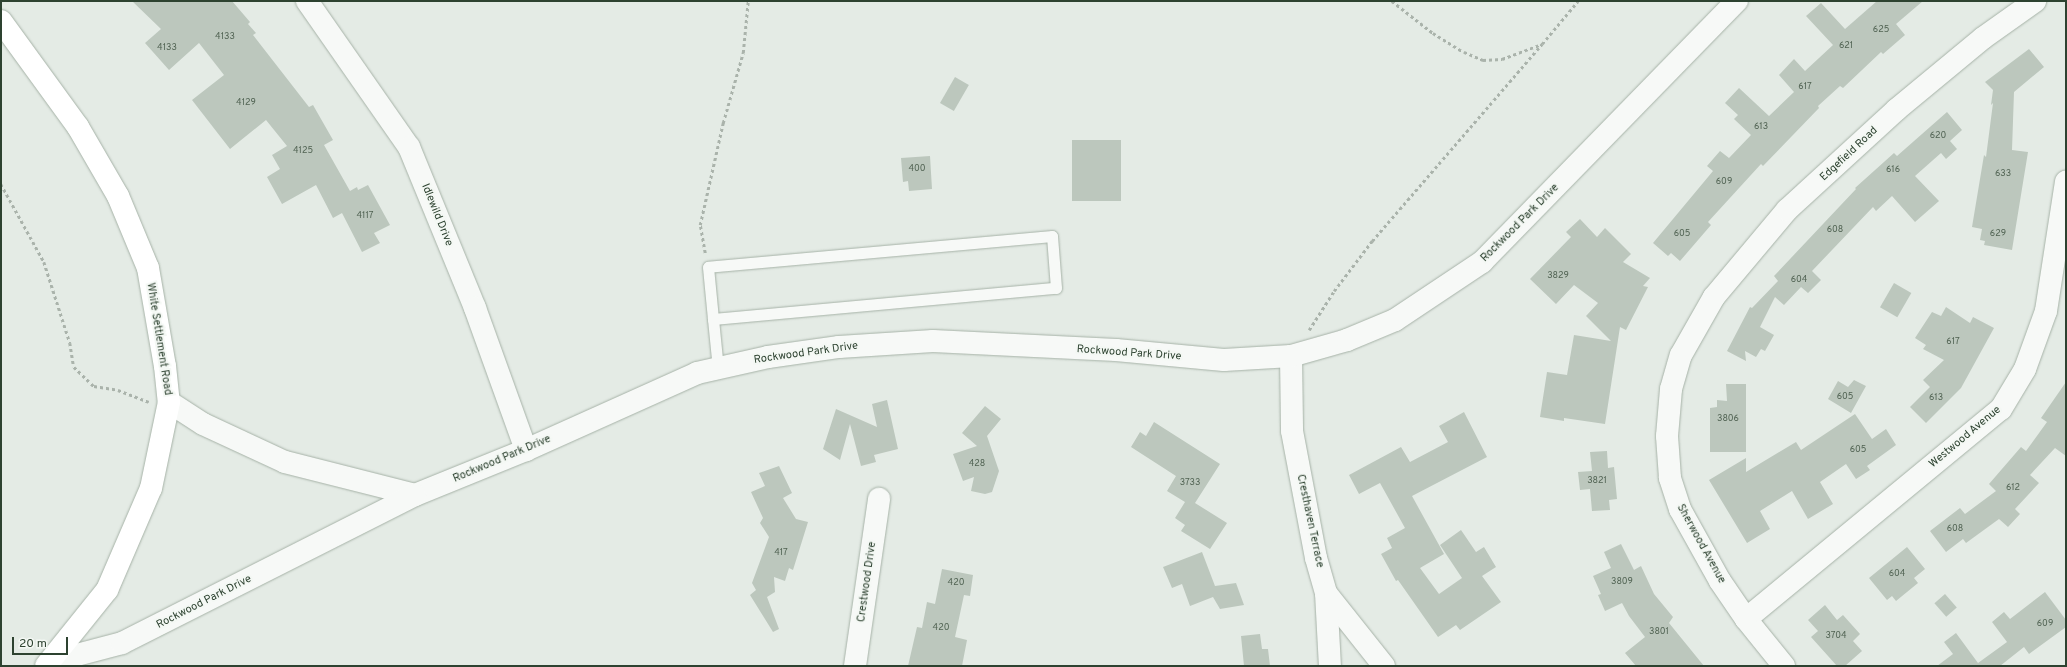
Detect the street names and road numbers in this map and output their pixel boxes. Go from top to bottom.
street label: Edgefield Road [1818,124,1880,184]
street label: Rockwood Park Drive [1478,181,1562,265]
street label: Idlewild Drive [418,182,456,248]
street label: White Settlement Road [144,282,174,396]
street label: Rockwood Park Drive [753,339,859,367]
street label: Rockwood Park Drive [1076,343,1182,363]
street label: Westwood Avenue [1926,403,2004,471]
street label: Rockwood Park Drive [451,432,553,486]
street label: Cresthaven Terrace [1294,473,1326,569]
street label: Sherwood Avenue [1674,502,1728,586]
street label: Crestwood Drive [855,541,879,623]
street label: Rockwood Park Drive [154,572,254,632]

